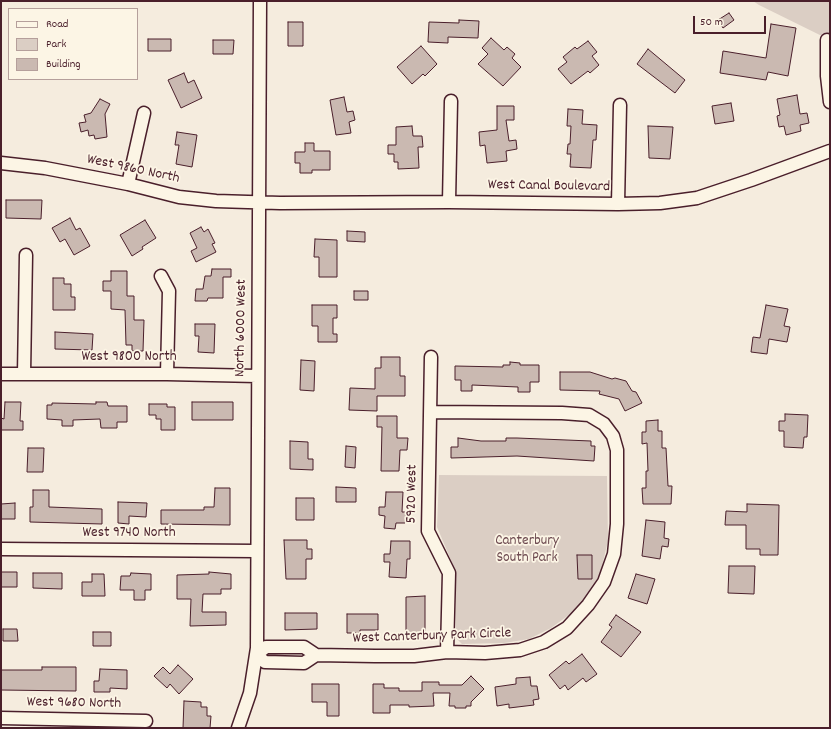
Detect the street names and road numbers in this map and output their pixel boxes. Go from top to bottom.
street label: West 9860 North [85,151,181,189]
street label: West Canal Boulevard [488,177,610,197]
street label: North 6000 West [232,279,252,377]
street label: West 9800 North [81,349,177,367]
street label: 5920 West [403,464,423,524]
street label: West 9740 North [83,525,175,543]
street label: West Canterbury Park Circle [352,625,512,649]
street label: West 9680 North [27,694,121,714]

